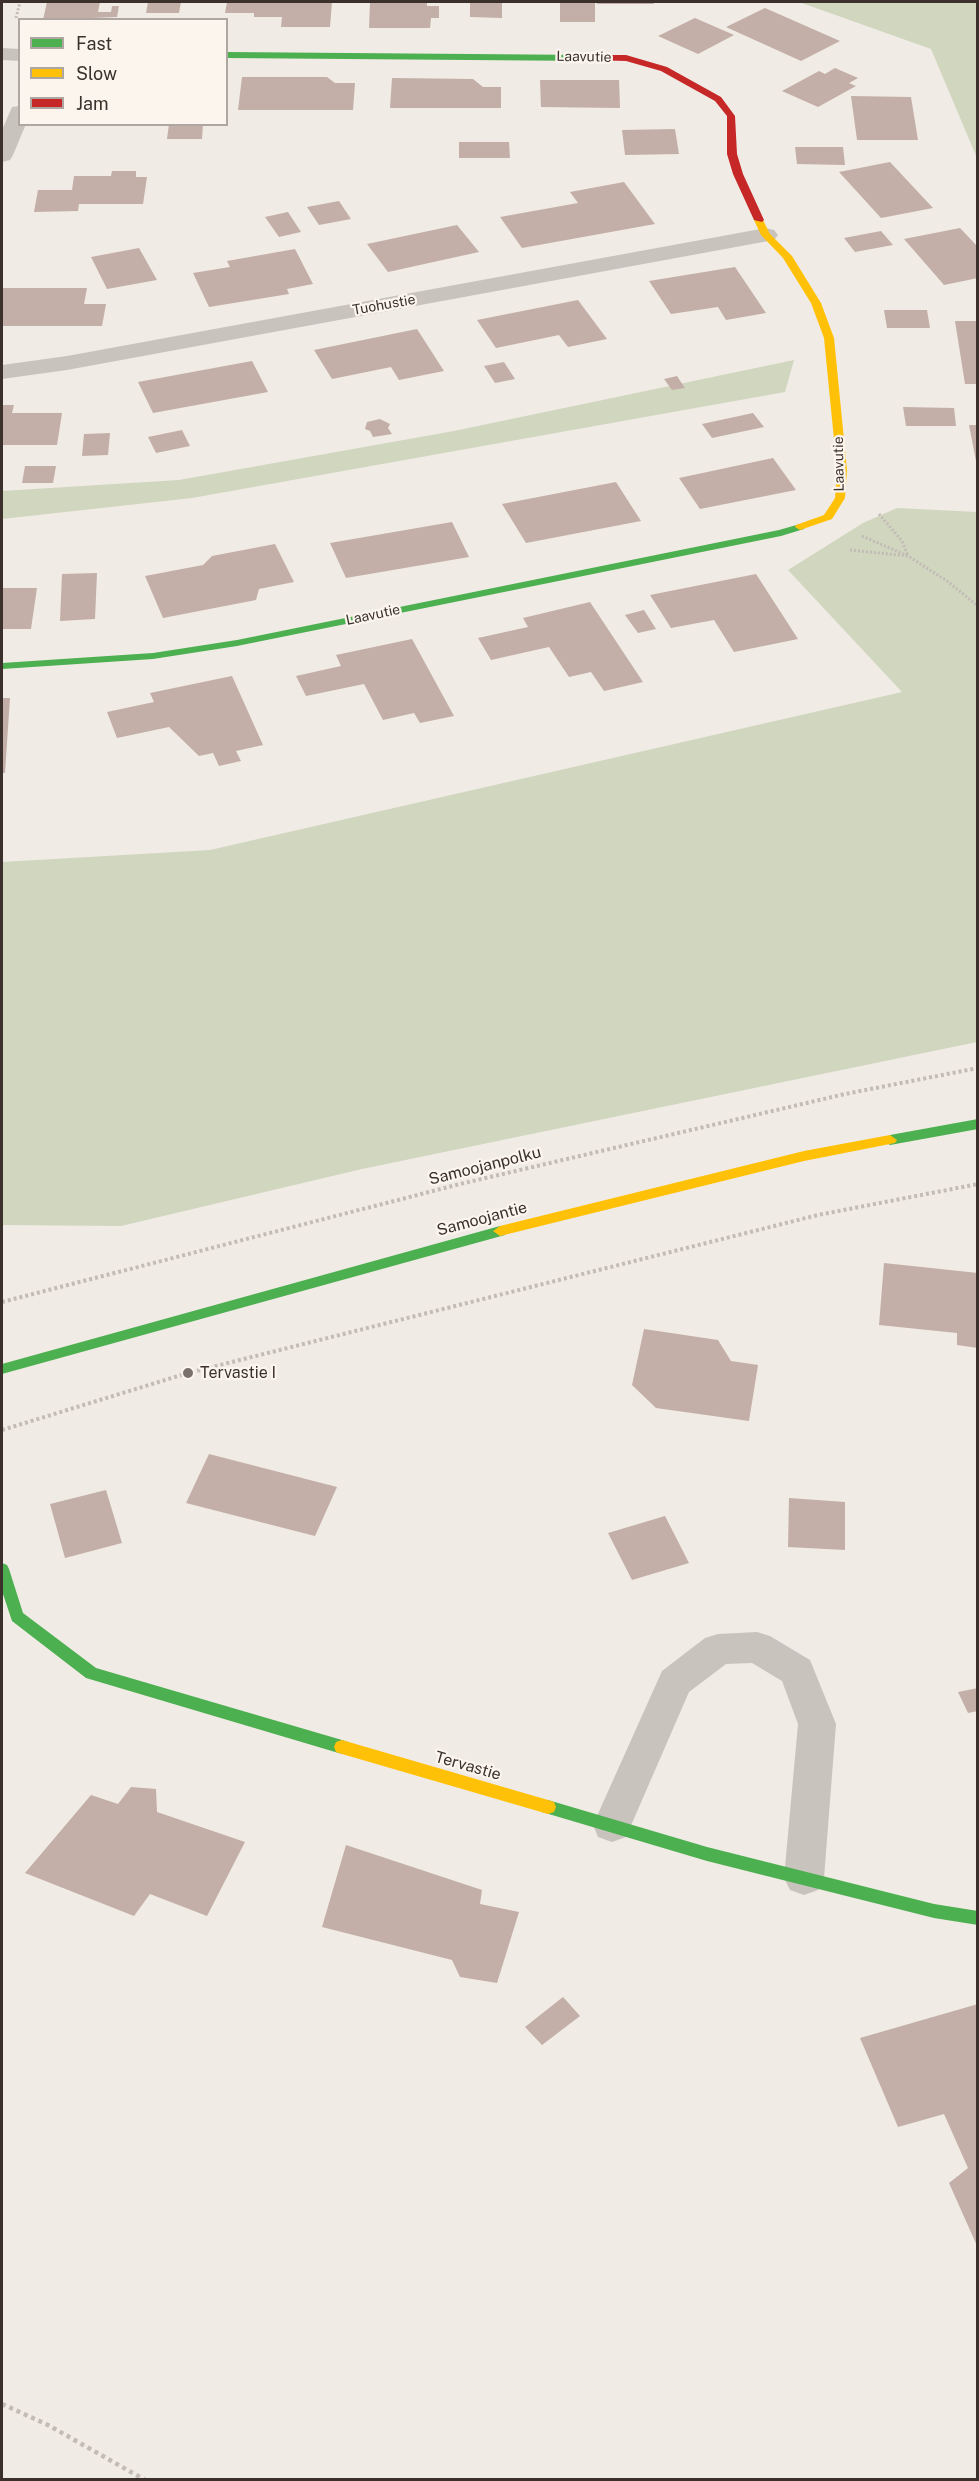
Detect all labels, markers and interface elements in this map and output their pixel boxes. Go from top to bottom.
legend [18,18,228,126]
text: Fast [76,33,112,54]
street label: Laavutie [556,48,612,66]
text: Slow [76,63,117,84]
text: Jam [76,93,109,114]
street label: Tuohustie [351,291,417,319]
street label: Laavutie [830,436,848,492]
street label: Laavutie [344,601,402,629]
street label: Samoojanpolku [427,1143,543,1189]
street label: Samoojantie [435,1198,529,1240]
place label: Tervastie I [200,1363,276,1383]
marker: Tervastie I [181,1366,195,1380]
street label: Tervastie [433,1747,503,1785]

